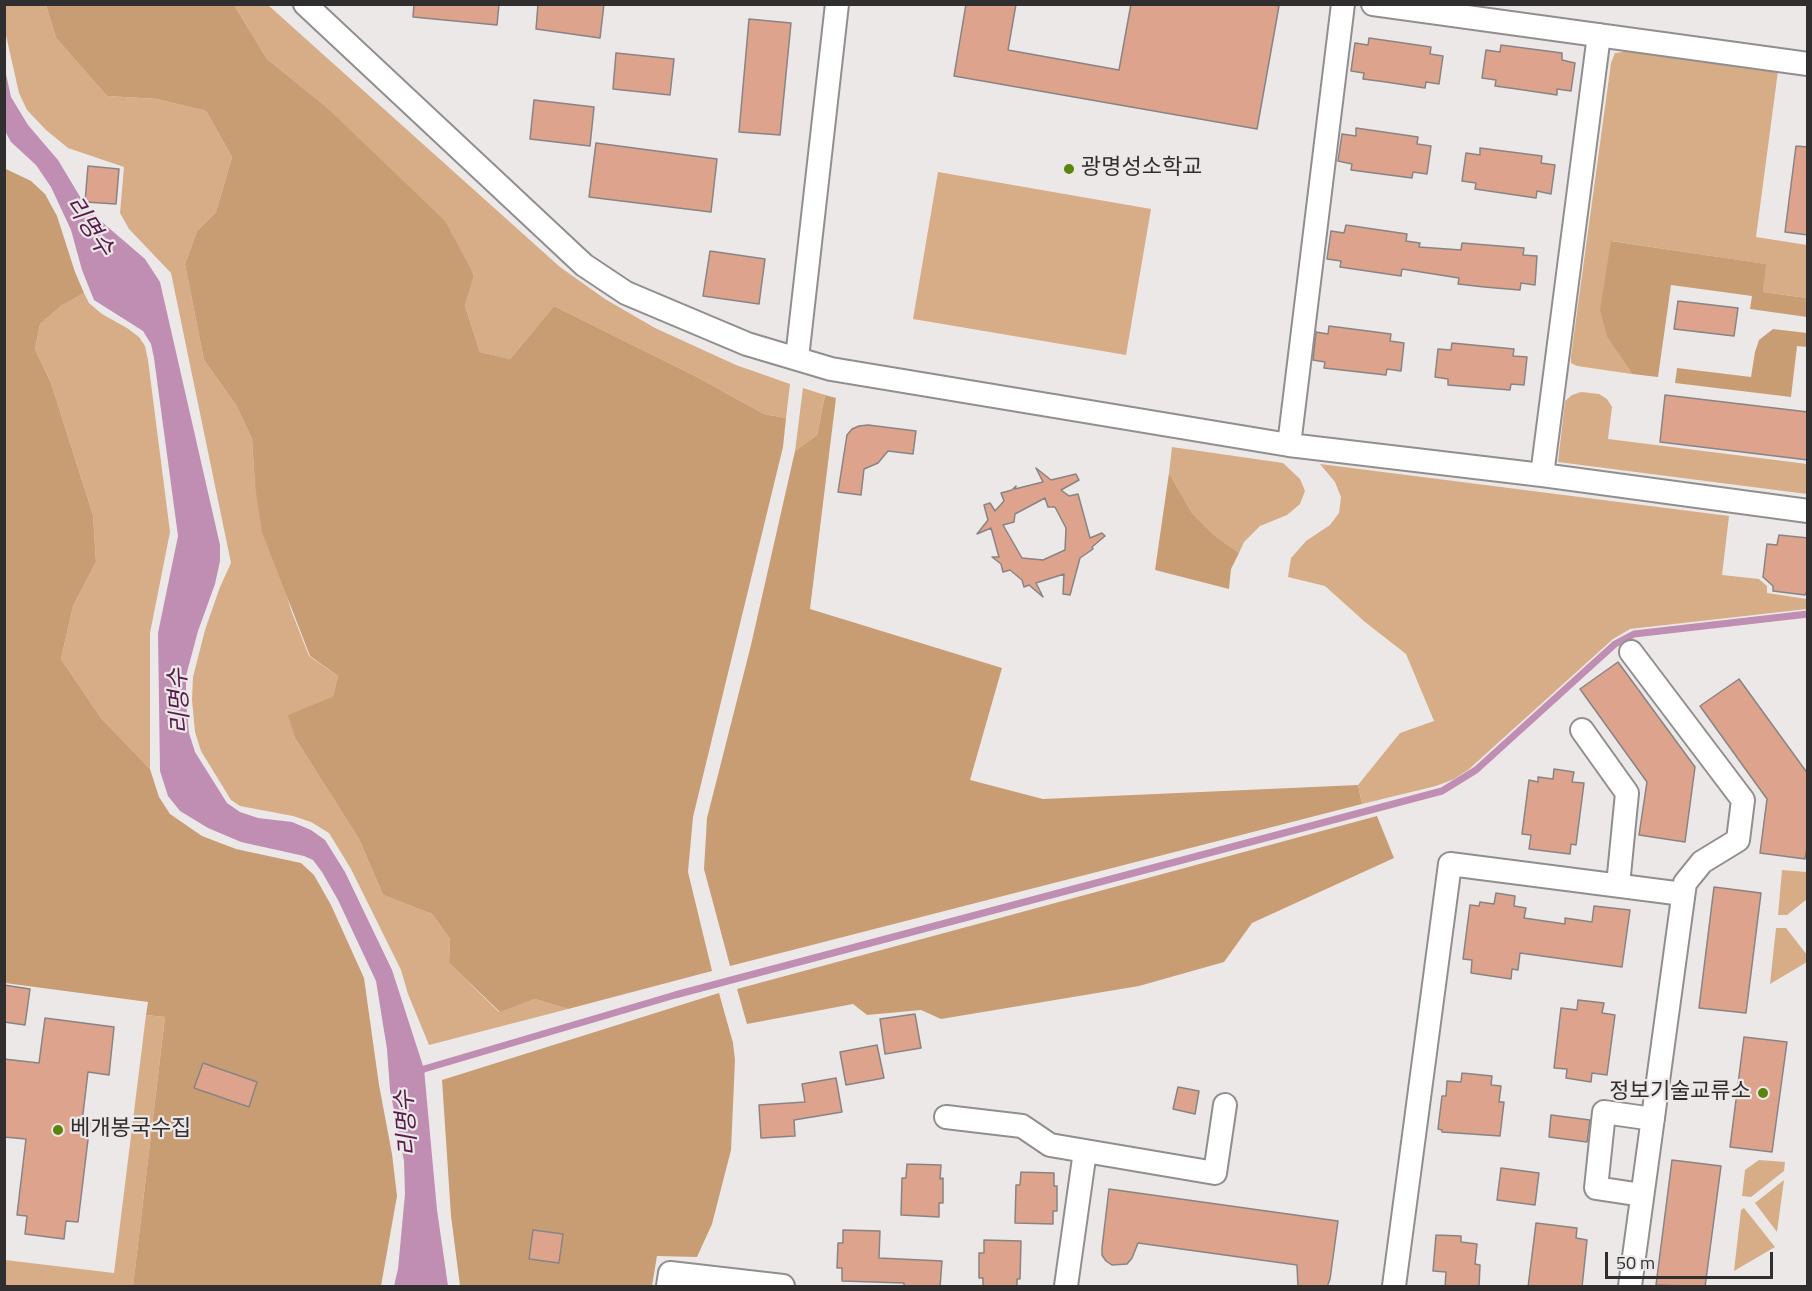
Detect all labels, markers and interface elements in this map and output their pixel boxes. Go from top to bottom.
place label: 광명성소학교 [1081,156,1202,182]
marker: 광명성소학교 [1062,162,1076,176]
water label: 리명수 [58,191,118,263]
water label: 리명수 [165,667,197,735]
place label: 정보기술교류소 [1609,1080,1751,1106]
marker: 정보기술교류소 [1756,1086,1770,1100]
water label: 리명수 [391,1089,425,1157]
place label: 베개봉국수집 [70,1117,191,1143]
marker: 베개봉국수집 [51,1123,65,1137]
scale bar [1608,1240,1776,1278]
text: 50 m [1616,1249,1655,1276]

